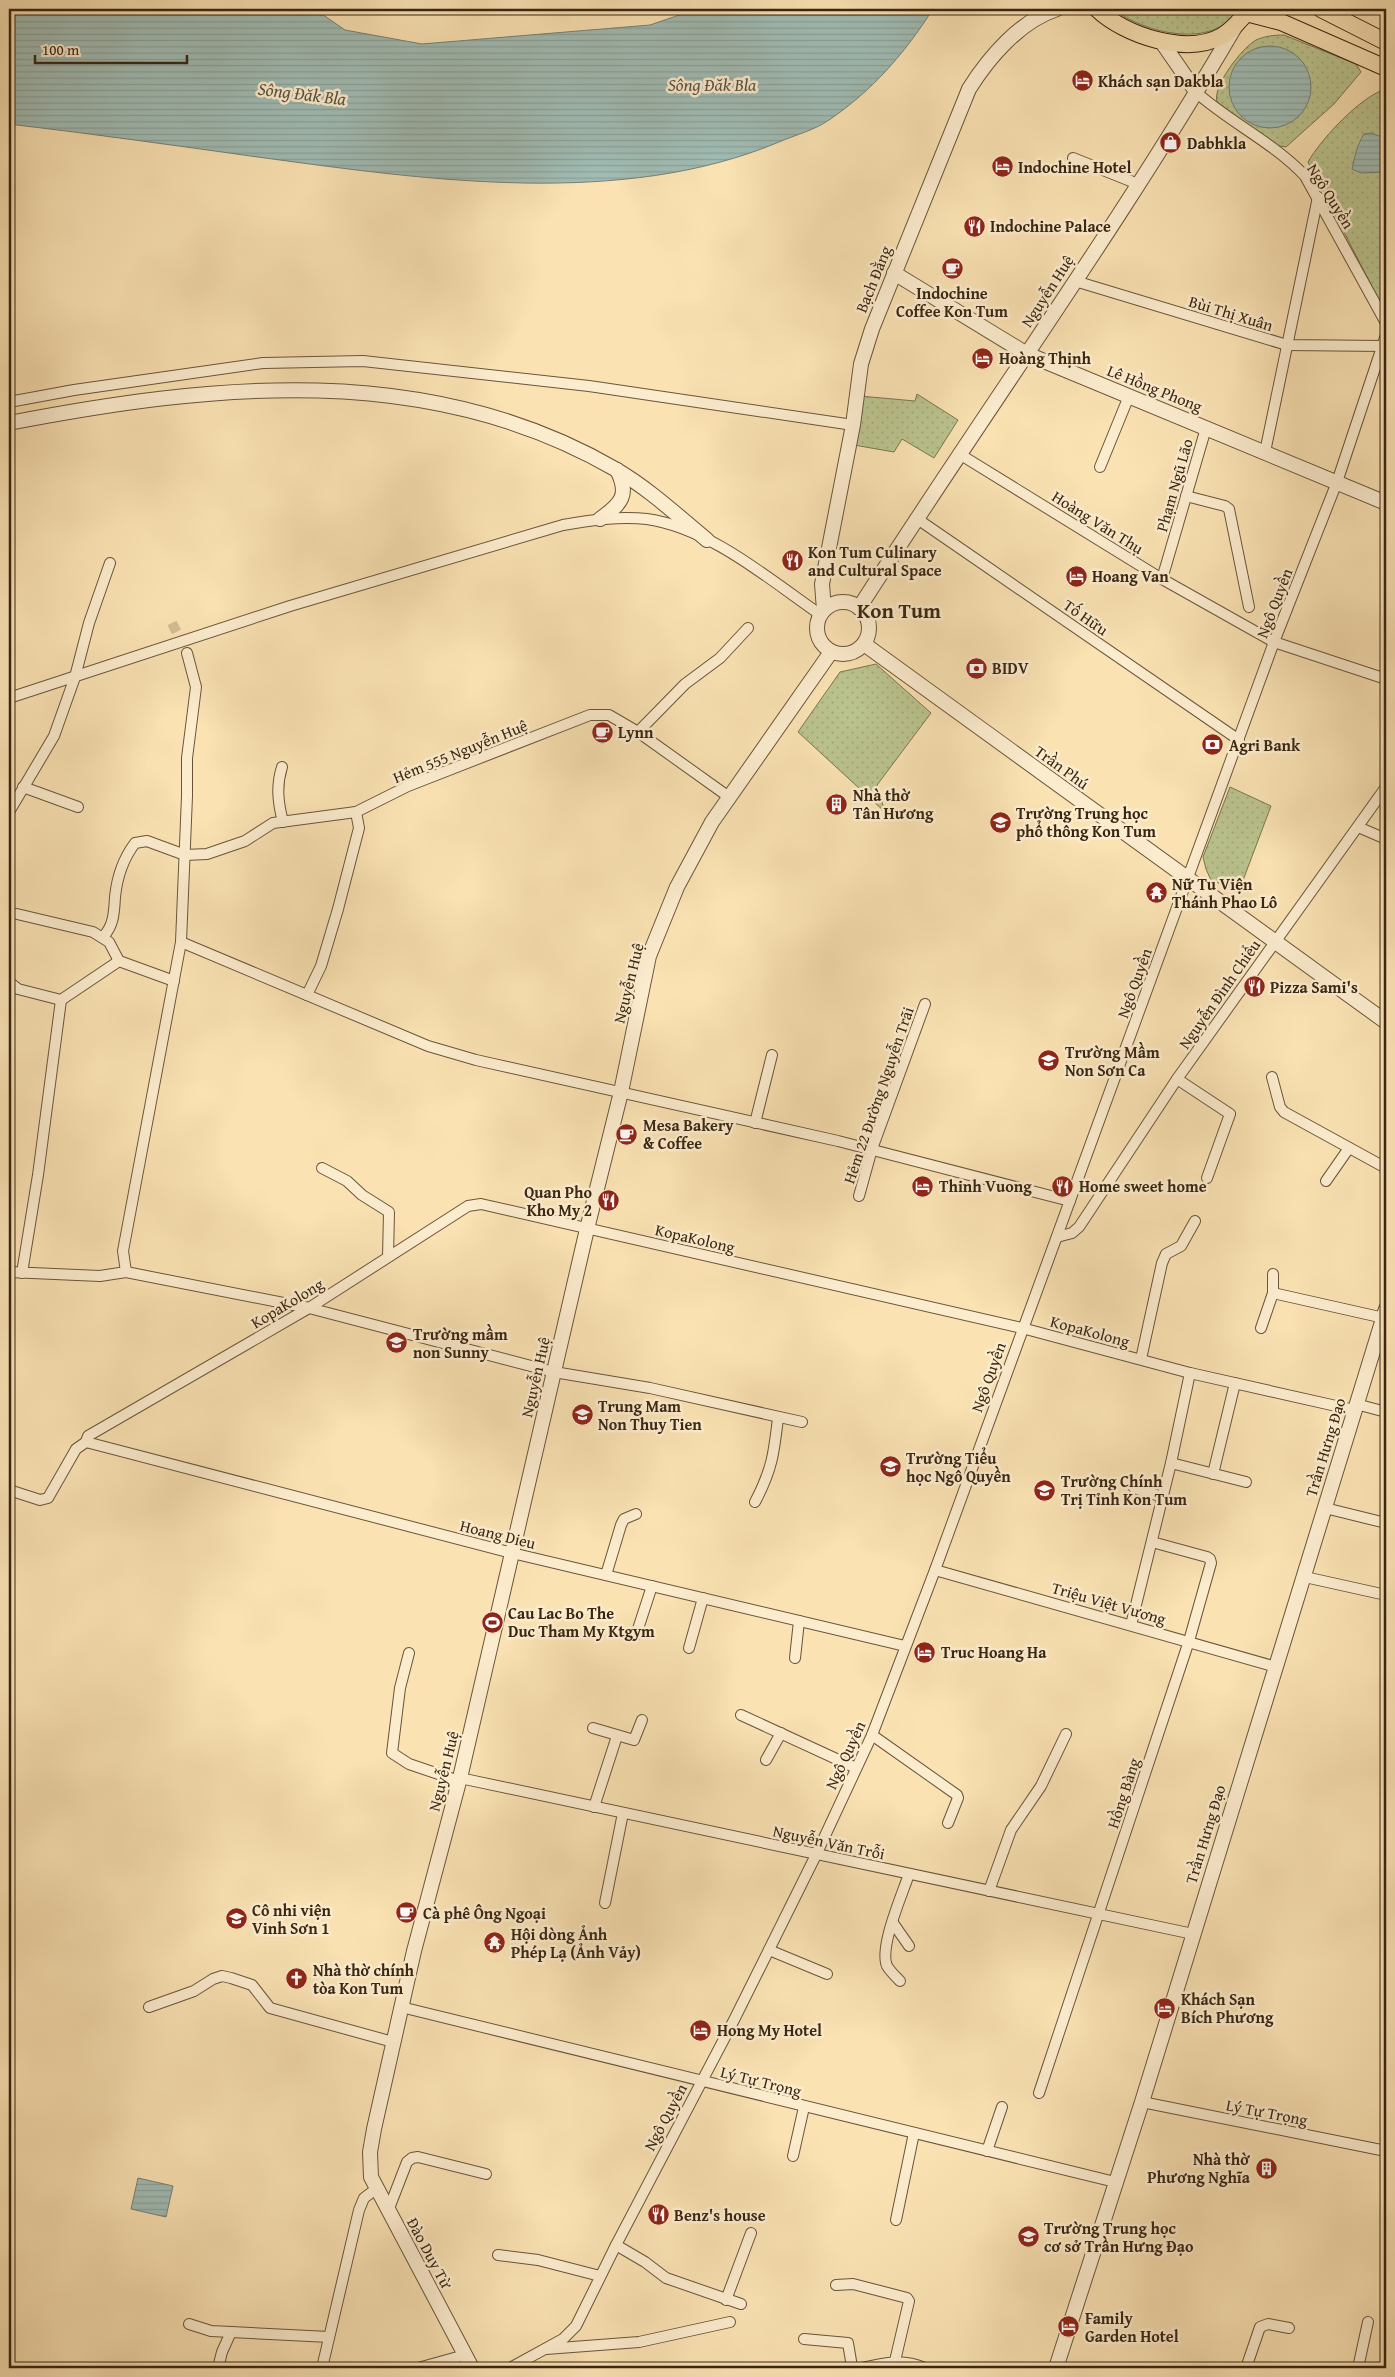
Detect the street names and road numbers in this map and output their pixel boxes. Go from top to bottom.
street label: Ngô Quyền [1301,159,1361,233]
street label: Bạch Đằng [849,242,897,316]
street label: Nguyễn Huệ [1015,250,1079,332]
street label: Bùi Thị Xuân [1186,289,1276,337]
street label: Lê Hồng Phong [1104,358,1206,418]
street label: Phạm Ngũ Lão [1149,436,1199,534]
street label: Hoàng Văn Thụ [1048,484,1149,560]
street label: Ngô Quyền [1250,565,1298,641]
street label: Tố Hữu [1059,593,1114,641]
street label: Hẻm 555 Nguyễn Huệ [389,713,531,789]
street label: Trần Phú [1030,739,1094,795]
street label: Nguyễn Đình Chiểu [1172,934,1266,1054]
street label: Nguyễn Huệ [606,940,650,1026]
street label: Ngô Quyền [1110,945,1158,1021]
street label: Hẻm 22 Đường Nguyễn Trãi [836,1003,920,1187]
street label: KopaKolong [653,1217,737,1259]
street label: KopaKolong [246,1272,328,1334]
street label: KopaKolong [1048,1309,1132,1353]
street label: Nguyễn Huệ [514,1334,556,1420]
street label: Ngô Quyền [964,1339,1012,1415]
street label: Trần Hưng Đạo [1299,1395,1351,1499]
street label: Hoang Dieu [458,1513,539,1555]
street label: Triệu Việt Vương [1049,1575,1169,1631]
street label: Ngô Quyền [819,1717,871,1793]
street label: Nguyễn Huệ [421,1728,465,1814]
street label: Hồng Bàng [1100,1755,1146,1831]
street label: Trần Hưng Đạo [1179,1782,1231,1886]
street label: Nguyễn Văn Trỗi [771,1818,888,1866]
street label: Lý Tự Trọng [718,2059,804,2103]
street label: Ngô Quyền [637,2079,693,2155]
street label: Lý Tự Trọng [1224,2092,1310,2132]
street label: Đào Duy Từ [401,2213,459,2294]

